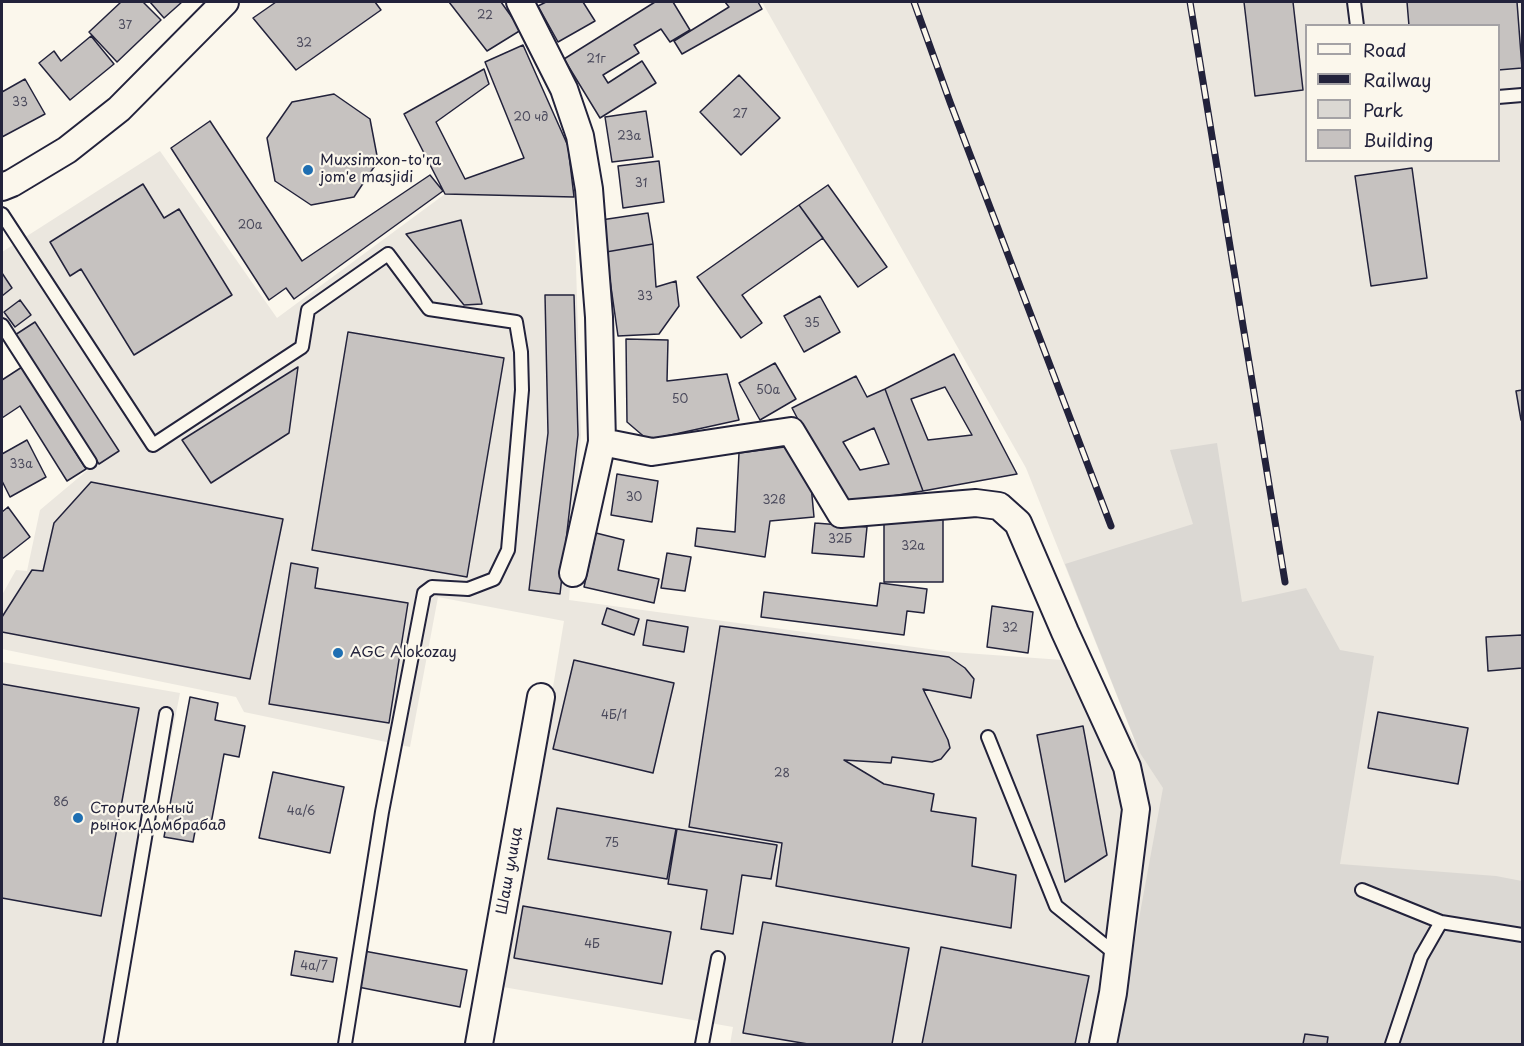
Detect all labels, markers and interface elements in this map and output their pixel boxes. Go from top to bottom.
house number: 22 [477,9,493,23]
house number: 37 [118,19,132,33]
legend [1305,24,1500,162]
text: Road [1363,36,1407,63]
house number: 32 [296,37,312,51]
house number: 21г [586,53,606,67]
text: Railway [1363,66,1431,93]
house number: 33 [12,96,28,110]
text: Park [1363,96,1403,123]
house number: 27 [733,108,747,122]
house number: 20 чд [514,111,548,125]
text: Building [1363,126,1433,153]
house number: 23а [617,130,641,144]
place label: Muxsimxon-to'ra jom'e masjidi [320,152,441,187]
marker: Muxsimxon-to'ra jom'e masjidi [301,163,315,177]
house number: 31 [635,177,647,191]
house number: 20a [238,219,262,233]
house number: 33 [637,290,653,304]
house number: 35 [804,317,820,331]
house number: 50а [756,384,780,398]
house number: 50 [672,393,688,407]
house number: 33а [9,458,33,472]
house number: 30 [626,491,642,505]
house number: 32в [762,494,786,508]
house number: 32Б [828,533,852,547]
house number: 32а [901,540,925,554]
house number: 32 [1002,622,1018,636]
place label: AGC Alokozay [350,644,457,662]
marker: AGC Alokozay [331,646,345,660]
house number: 4Б/1 [601,709,627,723]
house number: 28 [774,767,790,781]
house number: 86 [53,796,69,810]
place label: Сторительный рынок Домбрабад [90,800,226,835]
house number: 4a/6 [287,805,315,819]
marker: Сторительный рынок Домбрабад [71,811,85,825]
street label: Шаш улица [493,826,527,916]
house number: 75 [605,837,619,851]
house number: 4Б [584,938,600,952]
house number: 4a/7 [300,960,328,974]

